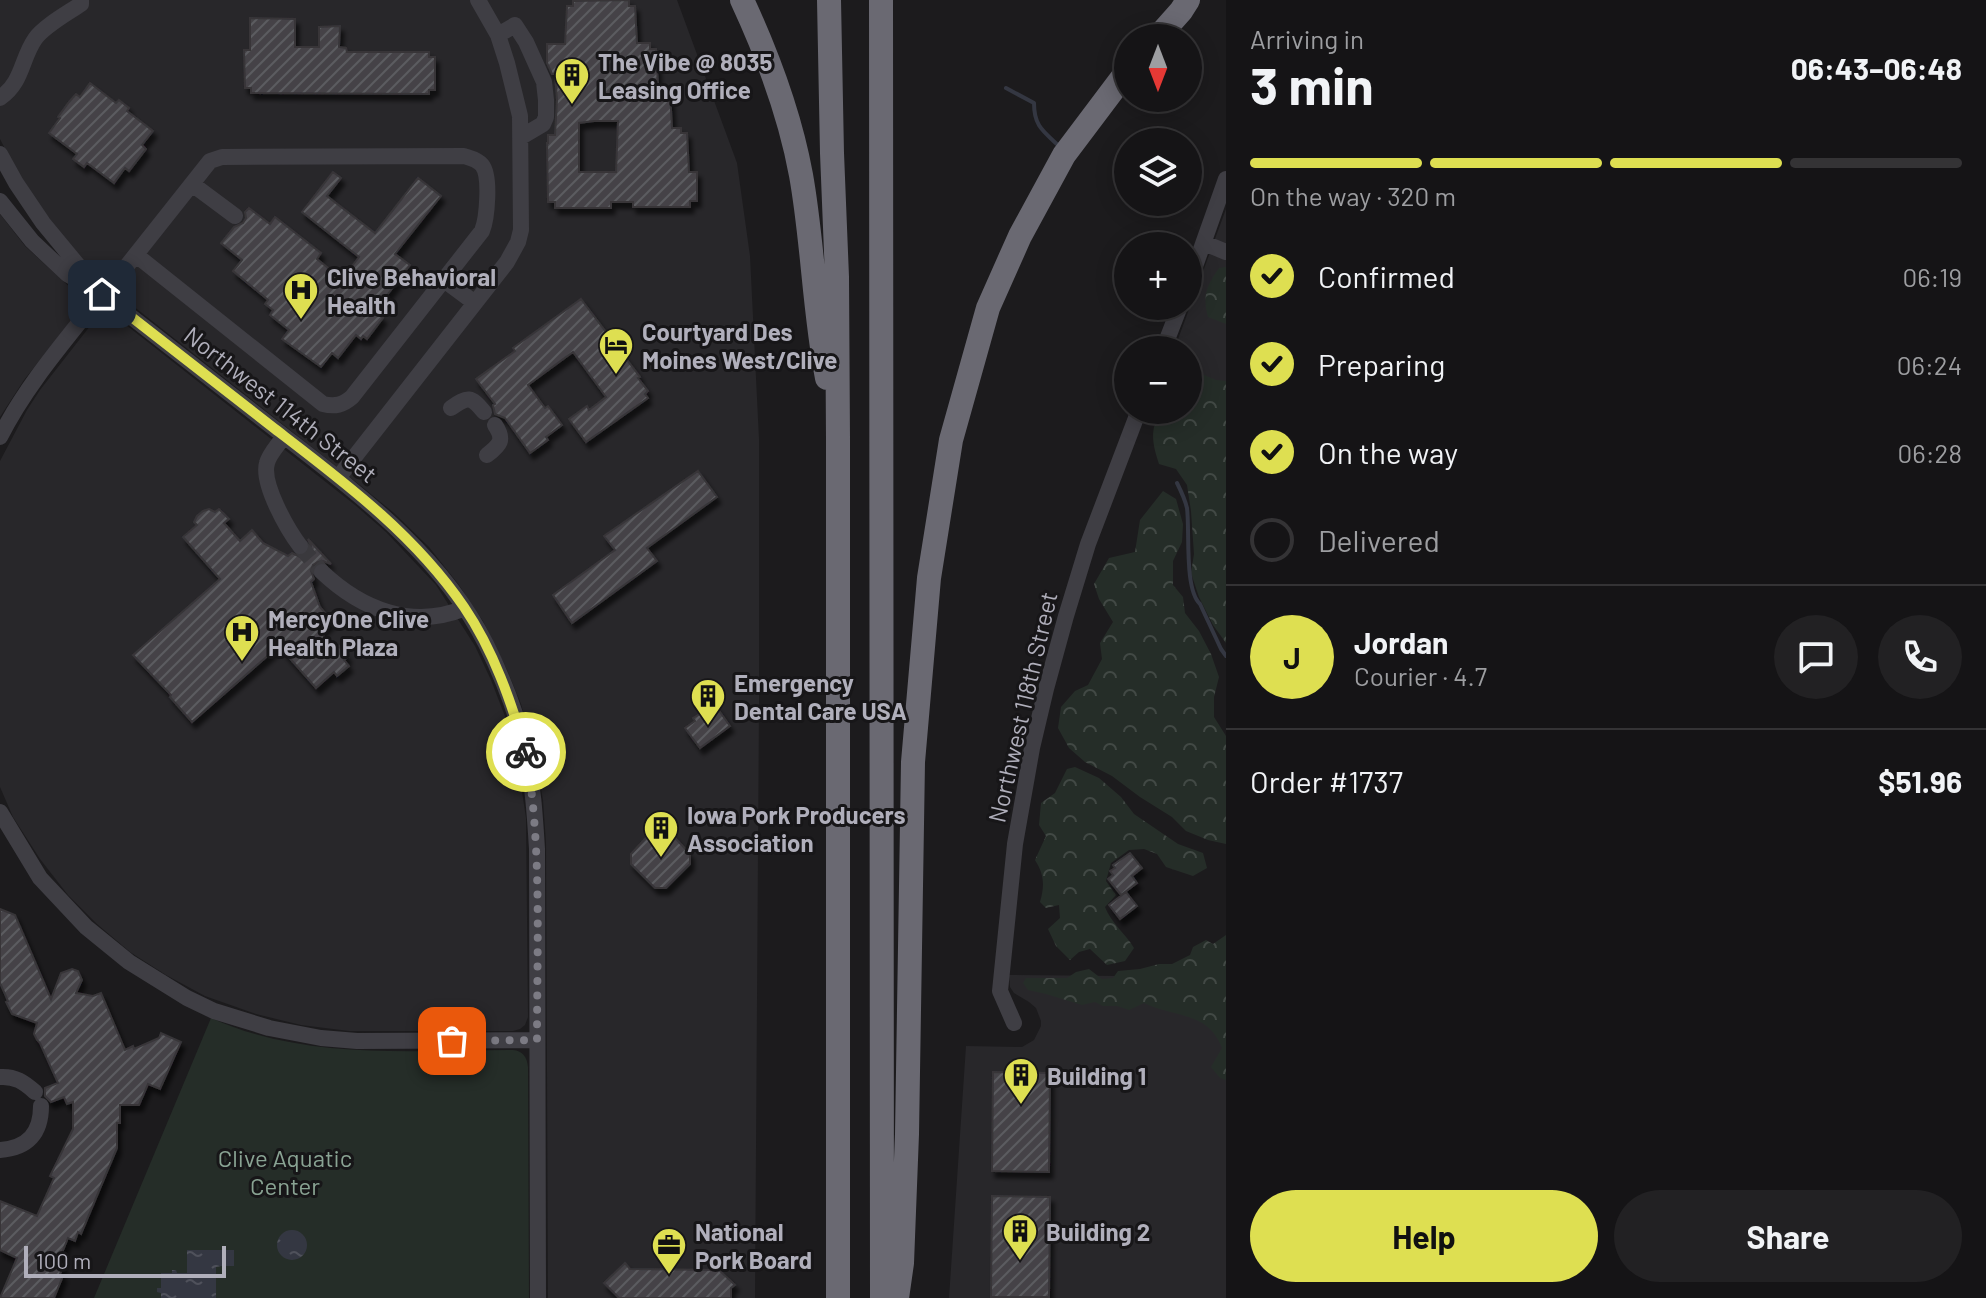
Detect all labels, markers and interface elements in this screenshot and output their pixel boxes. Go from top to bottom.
text: Arriving in [1250,23,1364,54]
north arrow [1114,24,1202,112]
map controls [1114,24,1202,424]
place label: The Vibe @ 8035 Leasing Office [598,47,773,104]
text: 06:43–06:48 [1791,50,1962,86]
text: 3 min [1250,53,1374,115]
building icon: The Vibe @ 8035 Leasing Office [553,56,591,106]
button: layers [1114,128,1202,216]
text: On the way · 320 m [1250,180,1456,211]
button: + [1114,232,1202,320]
icon: check [1250,254,1294,298]
text: Confirmed [1318,258,1455,294]
pin [68,260,136,328]
text: 06:19 [1902,261,1962,292]
place label: Clive Behavioral Health [327,262,496,319]
hospital icon: Clive Behavioral Health [282,271,320,321]
icon: home [80,272,124,316]
place label: Courtyard Des Moines West/Clive [642,317,837,374]
street label: Northwest 114th Street [179,320,383,488]
hotel icon: Courtyard Des Moines West/Clive [597,326,635,376]
button: − [1114,336,1202,424]
icon: check [1250,342,1294,386]
text: Preparing [1318,346,1445,382]
text: 06:24 [1897,349,1962,380]
icon: check [1250,430,1294,474]
text: On the way [1318,434,1458,470]
text: 06:28 [1898,437,1962,468]
text: Delivered [1318,522,1440,558]
street label: Northwest 118th Street [981,589,1063,825]
place label: MercyOne Clive Health Plaza [268,604,429,661]
hospital icon: MercyOne Clive Health Plaza [223,613,261,663]
button: chat [1774,615,1858,699]
button: phone [1878,615,1962,699]
text: Jordan [1354,624,1449,660]
text: J [1283,639,1301,675]
text: Courier · 4.7 [1354,660,1487,691]
place label: Emergency Dental Care USA [734,668,907,725]
building icon: Emergency Dental Care USA [689,677,727,727]
courier [486,712,566,792]
icon: bike [504,730,548,774]
text: Order #1737 [1250,763,1403,799]
text: $51.96 [1878,763,1962,799]
place label: Iowa Pork Producers Association [687,800,906,857]
building icon: Iowa Pork Producers Association [642,809,680,859]
pin [418,1007,486,1075]
icon: bag [430,1019,474,1063]
building icon: Building 1 [1002,1056,1040,1106]
place label: Building 1 [1047,1061,1146,1090]
park label: Clive Aquatic Center [218,1143,352,1200]
button: Help [1250,1190,1598,1282]
button: Share [1614,1190,1962,1282]
building icon: Building 2 [1001,1212,1039,1262]
place label: National Pork Board [695,1217,812,1274]
place label: Building 2 [1046,1217,1150,1246]
office icon: National Pork Board [650,1226,688,1276]
scale bar [24,1242,226,1278]
text: 100 m [36,1247,91,1273]

